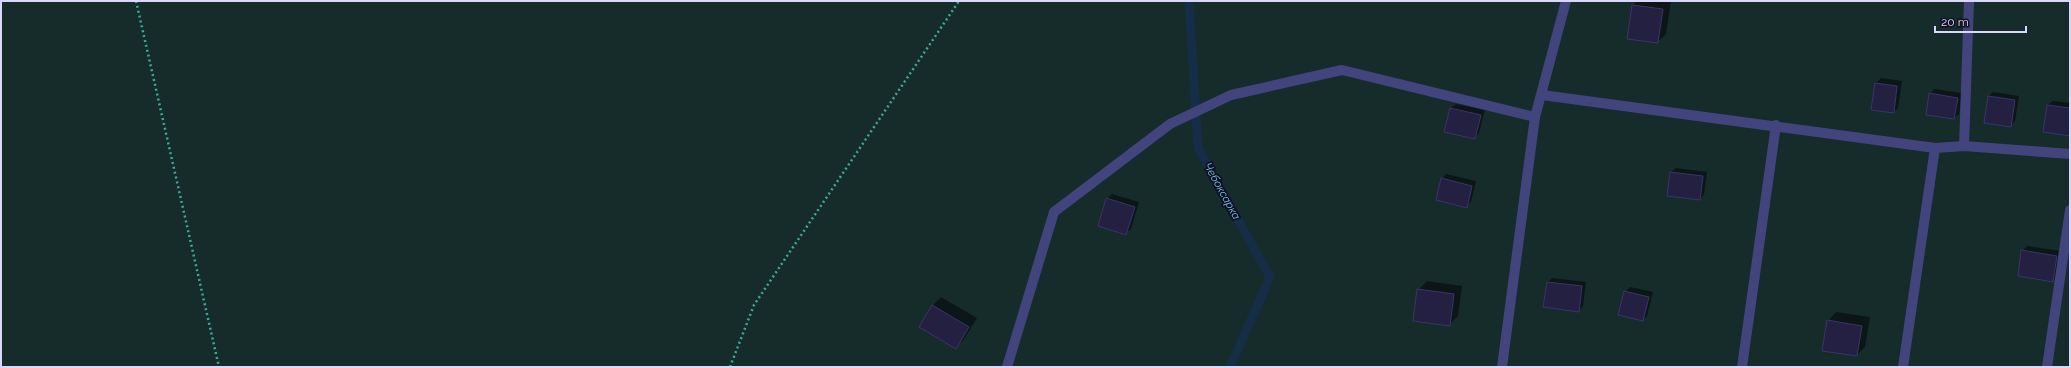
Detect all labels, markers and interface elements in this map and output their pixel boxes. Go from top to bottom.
scale bar [1935,8,2026,34]
text: 20 m [1941,15,1969,29]
water label: Чебоксарка [1201,160,1243,222]

